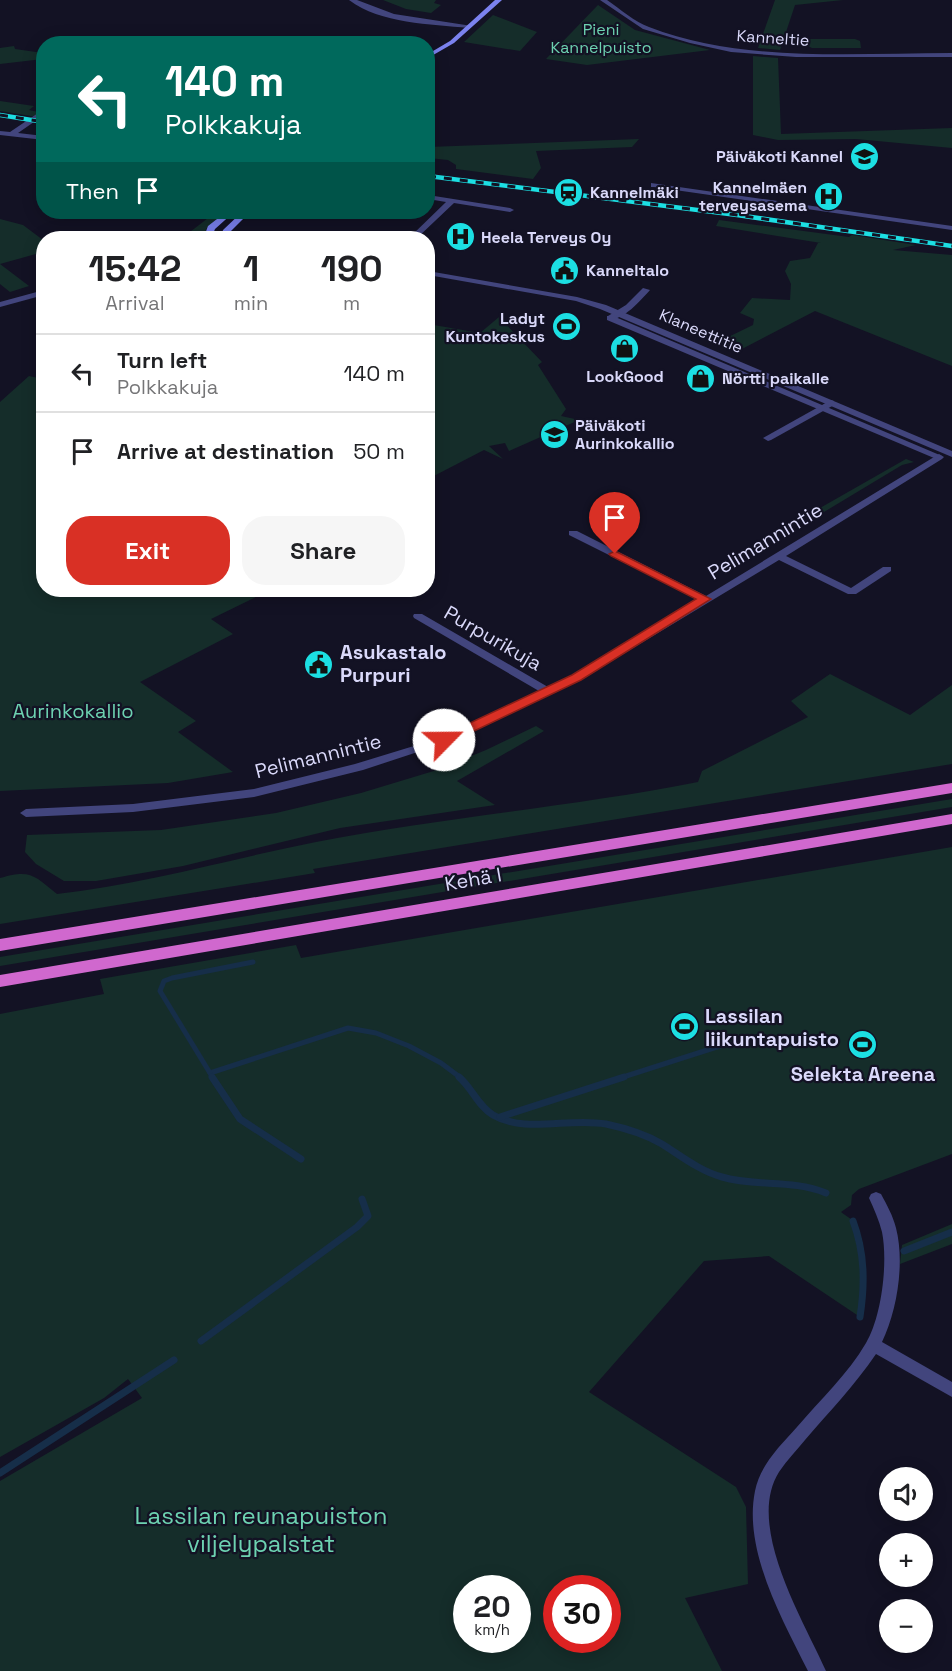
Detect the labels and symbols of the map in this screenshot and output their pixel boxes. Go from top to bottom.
park label: Pieni Kannelpuisto [550,19,652,58]
street label: Kanneltie [736,25,810,51]
school or university icon: Päiväkoti Kannel [848,140,880,172]
place label: Päiväkoti Kannel [716,146,843,167]
station icon: Kannelmäki [553,176,585,208]
place label: Kannelmäen terveysasema [699,177,807,216]
hospital icon: Kannelmäen terveysasema [812,180,844,212]
place label: Kannelmäki [590,182,679,203]
hospital icon: Heela Terveys Oy [444,221,476,253]
place label: Heela Terveys Oy [481,227,611,248]
public building icon: Kanneltalo [549,254,581,286]
place label: Kanneltalo [586,260,669,281]
street label: Klaneettitie [656,304,746,358]
place label: Ladyt Kuntokeskus [445,308,545,347]
sports icon: Ladyt Kuntokeskus [550,311,582,343]
shop icon: LookGood [609,332,641,364]
shop icon: Nörtti paikalle [685,362,717,394]
place label: LookGood [586,366,664,387]
place label: Nörtti paikalle [722,368,829,389]
place label: Päiväkoti Aurinkokallio [575,415,675,454]
school or university icon: Päiväkoti Aurinkokallio [538,418,570,450]
pin [589,492,640,554]
street label: Pelimannintie [703,497,827,585]
street label: Purpurikuja [439,600,547,676]
place label: Asukastalo Purpuri [340,639,447,688]
public building icon: Asukastalo Purpuri [303,648,335,680]
park label: Aurinkokallio [12,698,134,724]
position arrow [412,708,476,772]
street label: Pelimannintie [252,728,384,784]
street label: Kehä I [442,861,504,897]
place label: Lassilan liikuntapuisto [705,1003,839,1052]
sports icon: Lassilan liikuntapuisto [668,1011,700,1043]
sports icon: Selekta Areena [847,1028,879,1060]
place label: Selekta Areena [791,1061,936,1087]
park label: Lassilan reunapuiston viljelypalstat [134,1500,388,1559]
speed limit sign: 30 [543,1575,621,1653]

